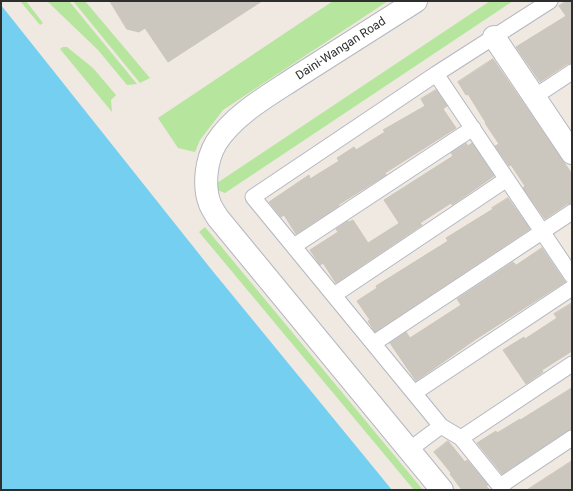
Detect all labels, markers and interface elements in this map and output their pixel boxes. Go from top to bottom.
street label: Daini-Wangan Road [293,15,389,83]

